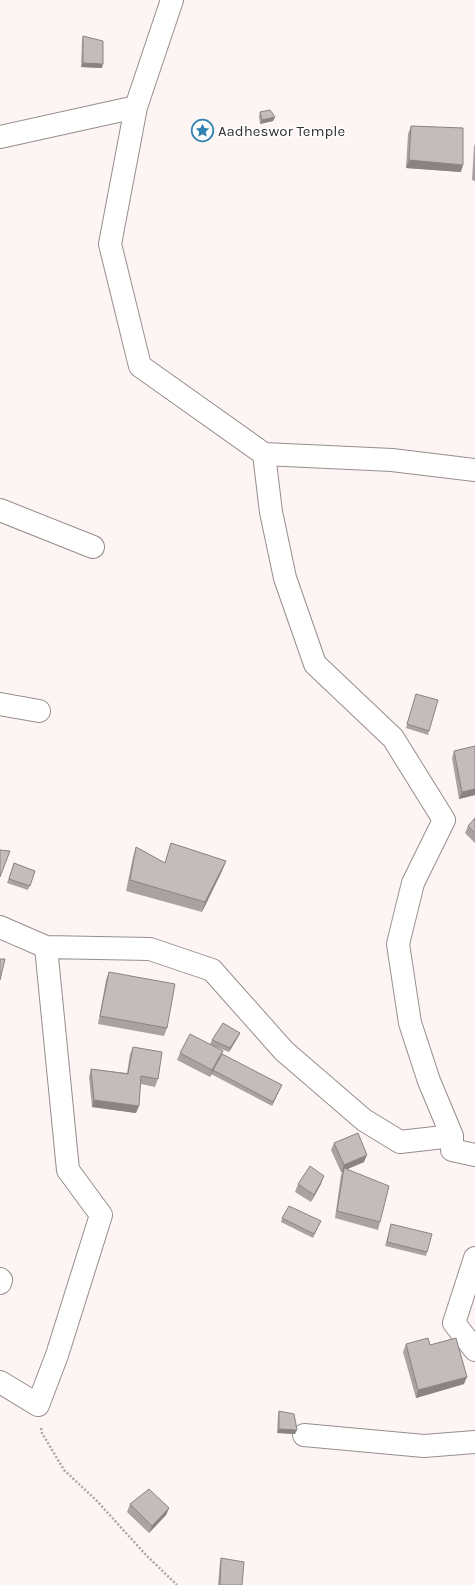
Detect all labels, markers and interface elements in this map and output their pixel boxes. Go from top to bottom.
place icon: Aadheswor Temple [190,118,216,144]
place label: Aadheswor Temple [218,122,345,140]

